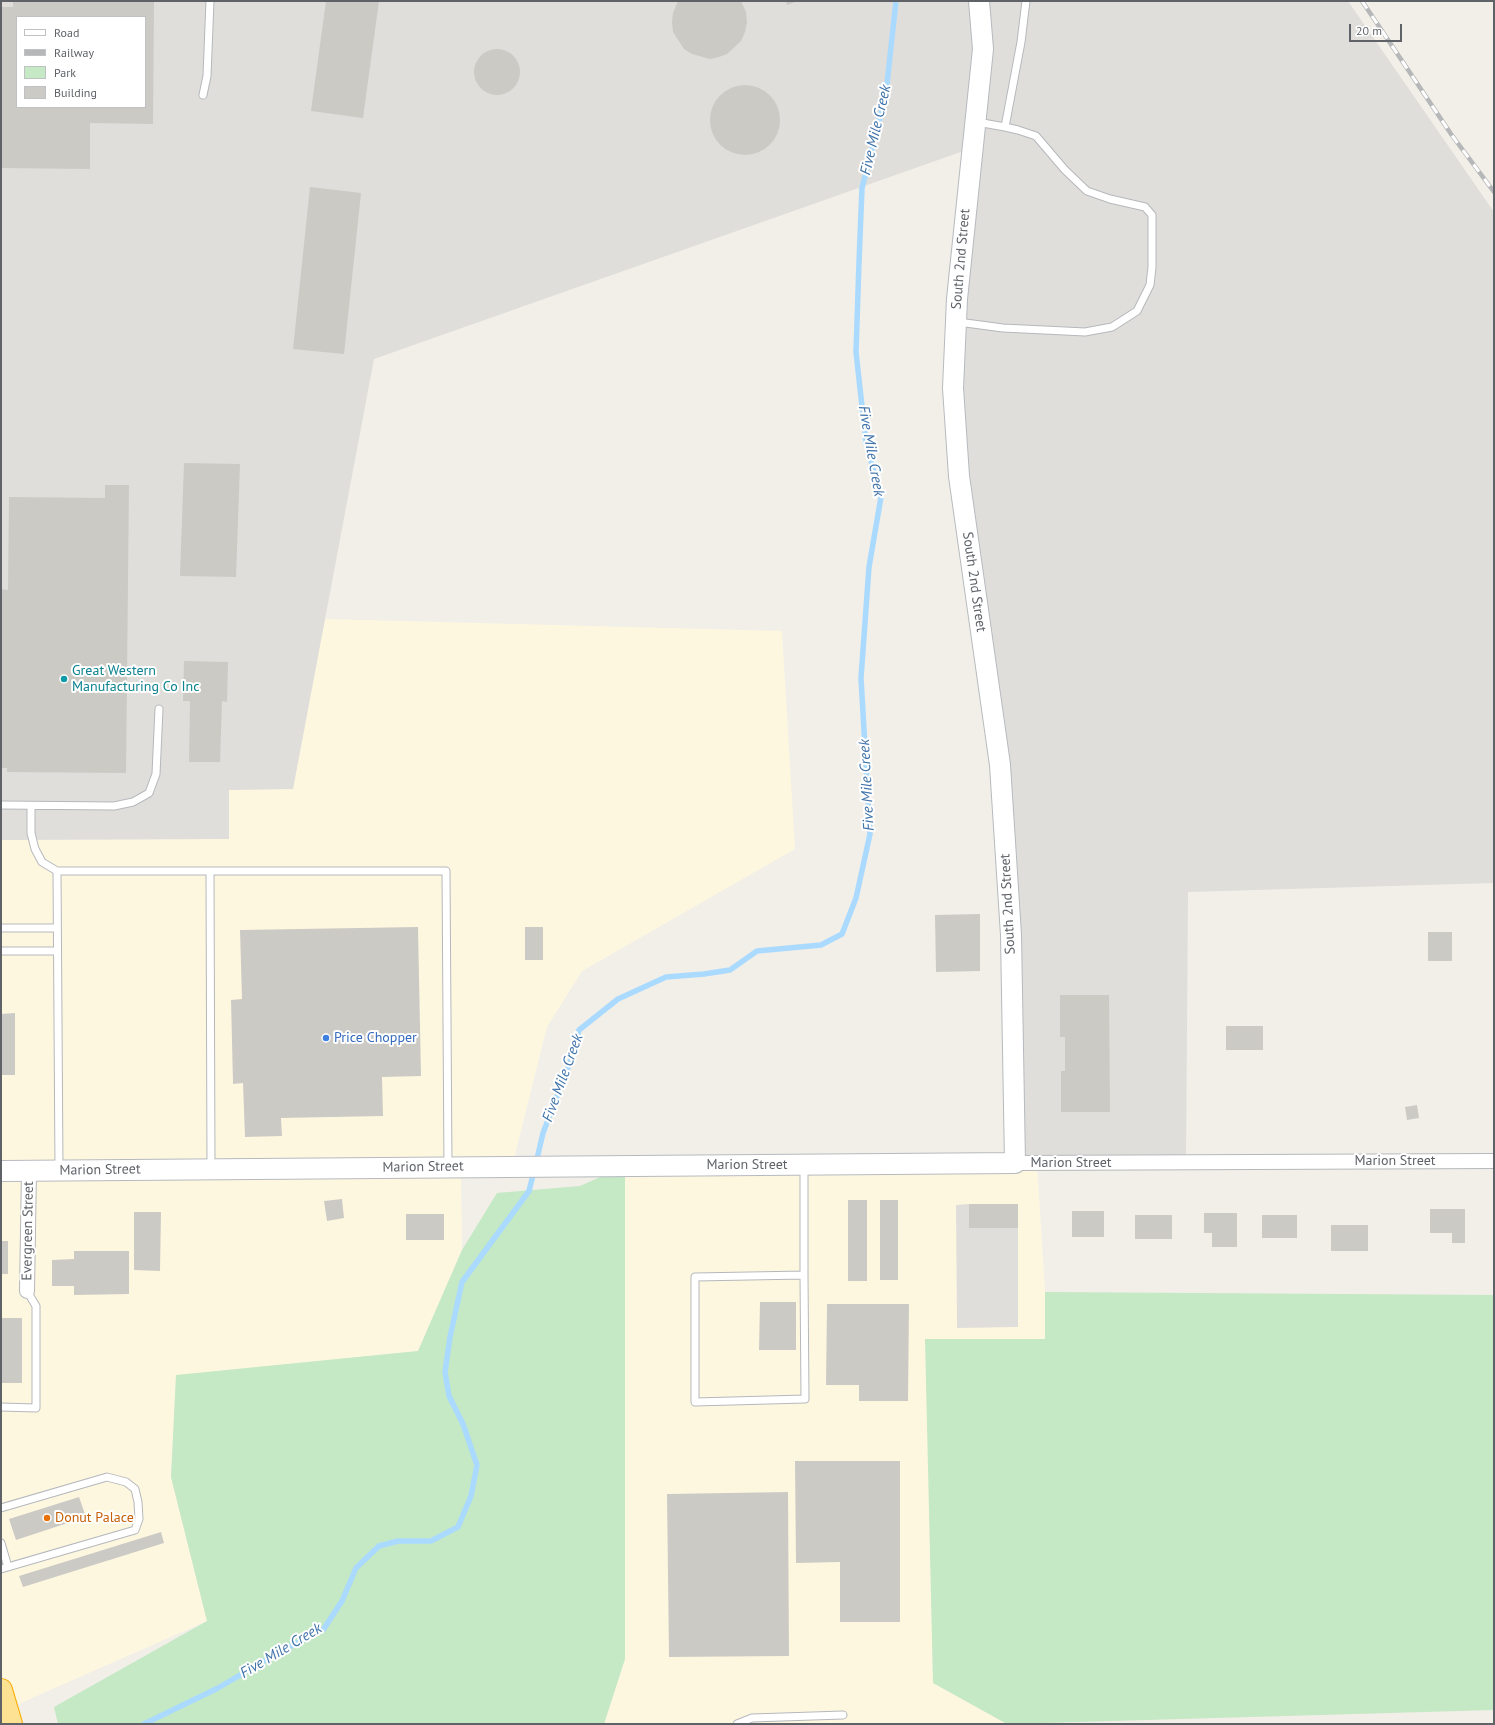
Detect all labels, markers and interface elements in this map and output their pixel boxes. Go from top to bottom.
legend [16,16,146,108]
scale bar [1351,16,1404,42]
text: 20 m [1356,23,1382,38]
text: Road [54,25,79,40]
text: Railway [54,45,94,60]
text: Park [54,65,76,80]
water label: Five Mile Creek [857,83,895,177]
text: Building [54,85,97,100]
street label: South 2nd Street [948,208,974,310]
water label: Five Mile Creek [854,404,888,498]
street label: South 2nd Street [959,531,989,633]
place label: Great Western Manufacturing Co Inc [72,663,199,696]
marker: Great Western Manufacturing Co Inc [59,674,69,684]
water label: Five Mile Creek [856,739,878,831]
street label: South 2nd Street [997,853,1019,955]
place label: Price Chopper [334,1030,417,1046]
water label: Five Mile Creek [539,1032,587,1124]
marker: Price Chopper [321,1033,331,1043]
street label: Marion Street [1354,1153,1436,1169]
street label: Marion Street [1030,1155,1112,1171]
street label: Marion Street [706,1157,788,1173]
street label: Marion Street [382,1158,464,1176]
street label: Marion Street [59,1161,141,1179]
street label: Evergreen Street [19,1181,37,1281]
place label: Donut Palace [55,1510,134,1526]
marker: Donut Palace [42,1513,52,1523]
water label: Five Mile Creek [237,1620,325,1682]

